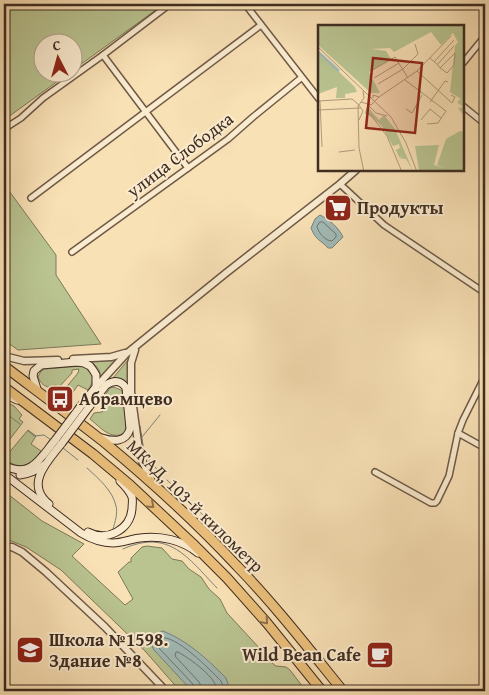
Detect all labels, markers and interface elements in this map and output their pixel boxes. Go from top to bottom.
inset map [318,25,464,171]
north arrow [32,32,82,82]
text: С [52,35,62,55]
street label: улица Слободка [120,105,239,204]
supermarket icon: Продукты [323,193,353,223]
place label: Продукты [357,194,443,221]
bus stop icon: Абрамцево [45,384,75,414]
place label: Абрамцево [79,385,173,412]
street label: МКАД, 103-й километр [121,433,270,579]
one-way arrow [146,499,155,508]
one-way arrow [259,615,267,624]
place label: Школа №1598. Здание №8 [49,626,168,674]
school or university icon: Школа №1598. Здание №8 [15,635,45,665]
cafe icon: Wild Bean Cafe [365,640,395,670]
place label: Wild Bean Cafe [242,641,361,668]

